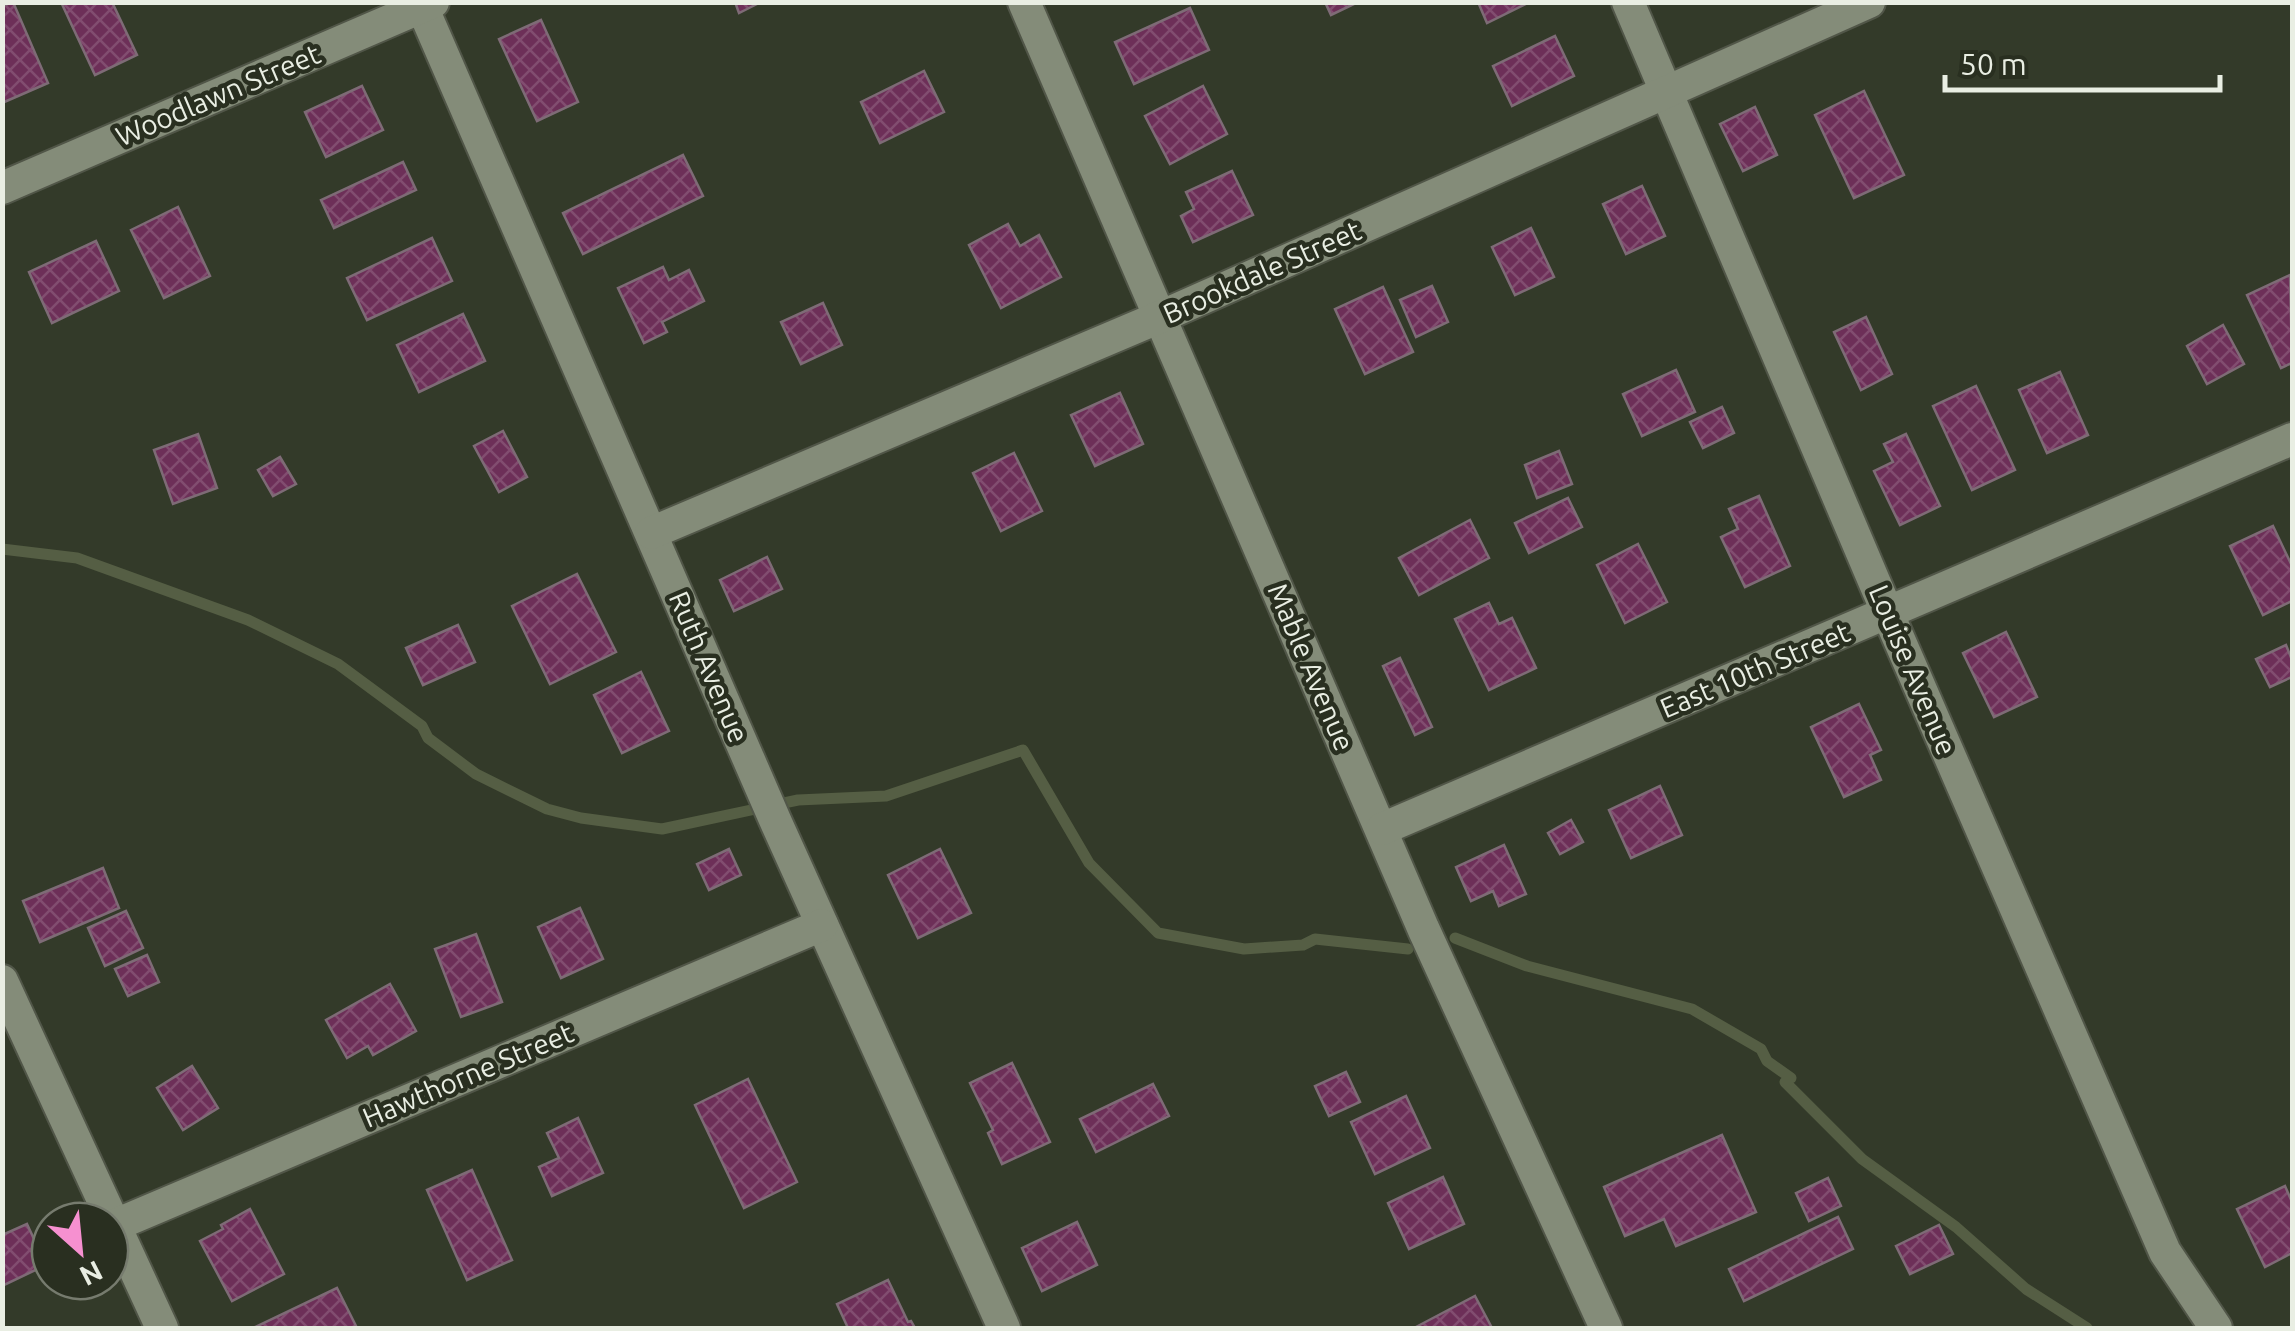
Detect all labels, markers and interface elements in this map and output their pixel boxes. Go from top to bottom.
scale bar [1945,30,2220,92]
street label: Woodlawn Street [111,38,325,152]
text: 50 m [1960,47,2027,81]
street label: Brookdale Street [1158,214,1365,329]
street label: Mable Avenue [1262,579,1361,755]
street label: Louise Avenue [1864,580,1963,760]
street label: Ruth Avenue [664,587,755,747]
street label: East 10th Street [1655,616,1854,723]
street label: Hawthorne Street [358,1016,578,1133]
north arrow [30,1201,130,1301]
text: N [75,1255,108,1292]

